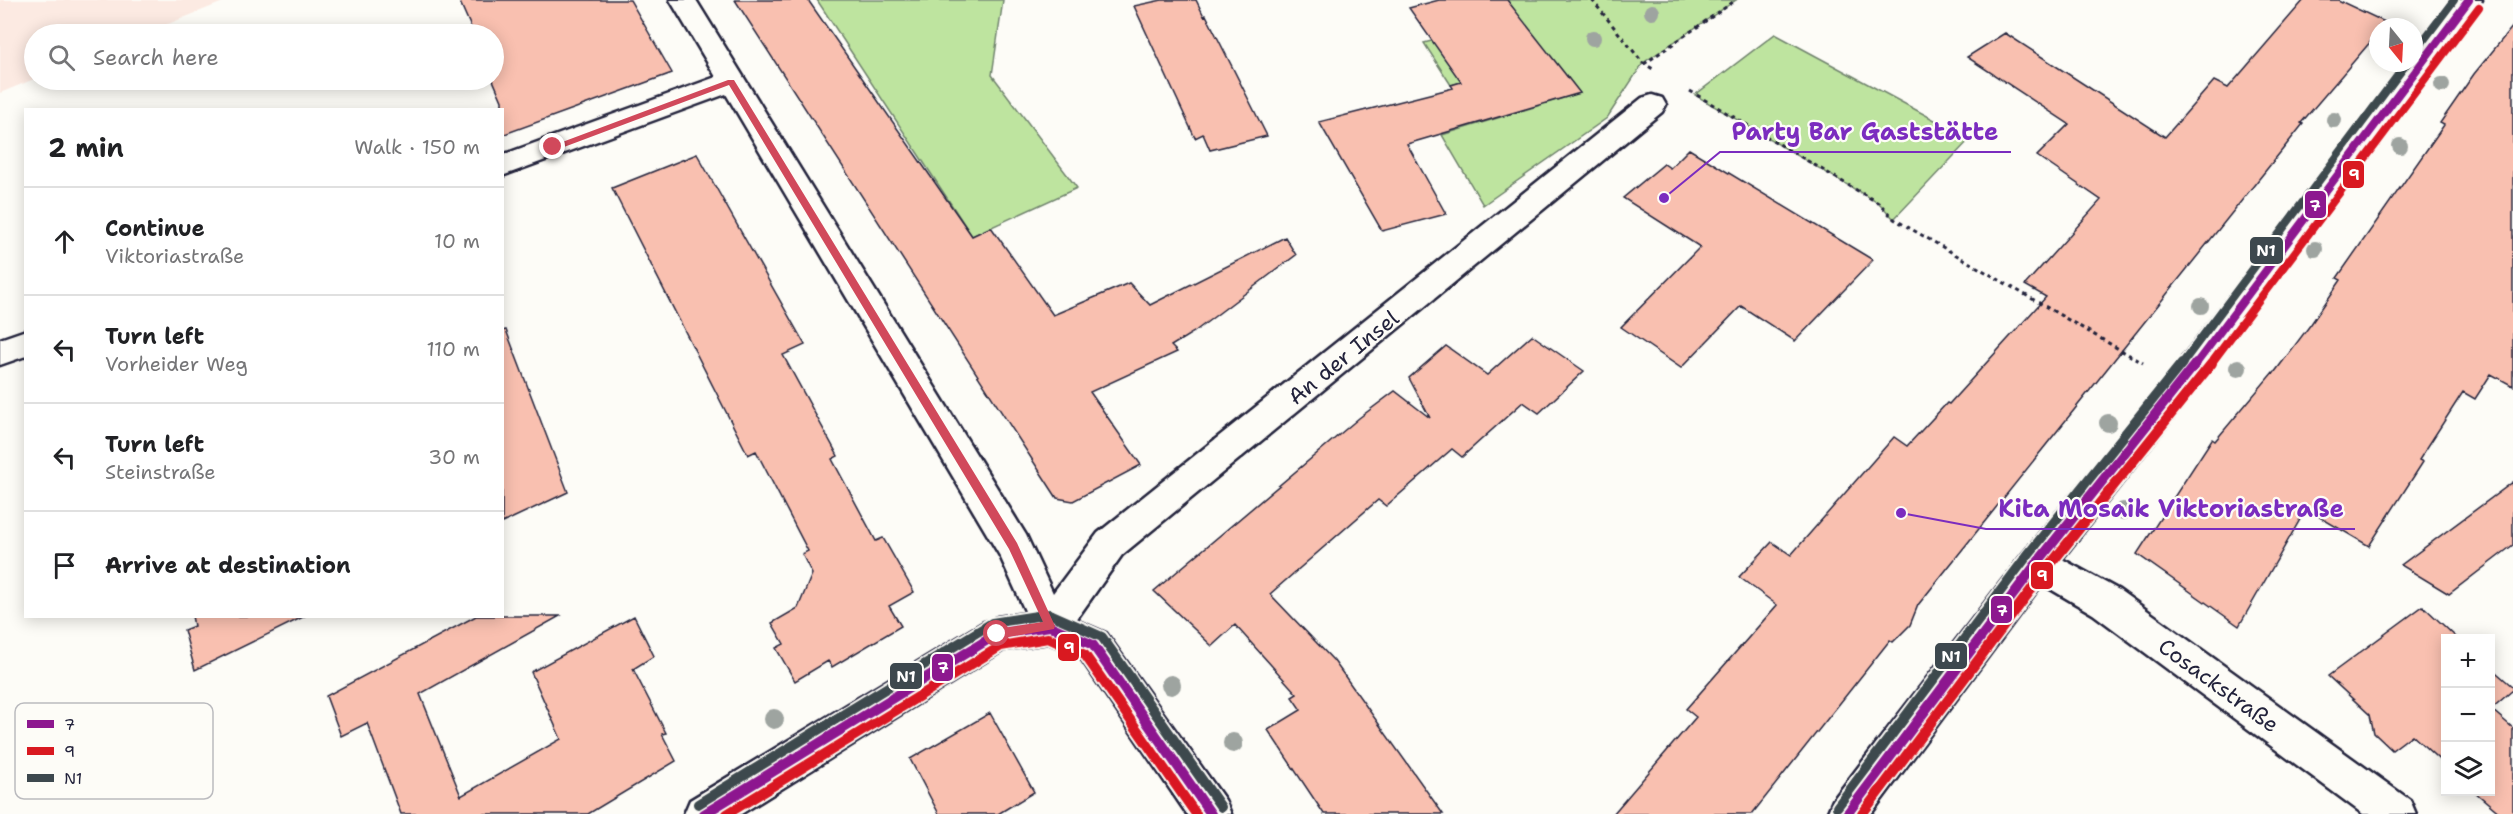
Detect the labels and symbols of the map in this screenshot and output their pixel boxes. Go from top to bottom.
north arrow [2369,18,2423,72]
callout: Party Bar Gaststätte [1720,110,2011,152]
text: Party Bar Gaststätte [1732,116,1998,148]
route end [539,133,565,159]
line badge: 9 [2342,160,2365,189]
text: 9 [2348,164,2360,185]
line badge: 7 [2304,190,2327,219]
text: 7 [2309,195,2321,216]
line badge: N1 [2249,236,2284,265]
text: N1 [2256,240,2276,261]
street label: An der Insel [1282,303,1405,411]
callout: Kita Mosaik Viktoriastraße [1986,487,2355,529]
text: Kita Mosaik Viktoriastraße [1998,493,2344,525]
line badge: 9 [2030,561,2054,590]
text: 9 [2036,565,2048,586]
line badge: 7 [1990,595,2013,624]
text: 7 [1996,600,2008,621]
route start [983,620,1009,646]
street label: Cosackstraße [2153,632,2285,739]
line badge: 9 [1057,633,1080,662]
text: 9 [1063,637,1075,658]
line badge: N1 [1934,642,1968,670]
text: N1 [1941,646,1961,667]
line badge: 7 [931,653,954,682]
text: 7 [937,657,949,678]
line badge: N1 [889,662,923,690]
text: N1 [896,666,916,687]
legend [15,703,213,799]
text: 7 [64,714,75,735]
text: 9 [64,741,75,762]
text: N1 [64,768,83,789]

